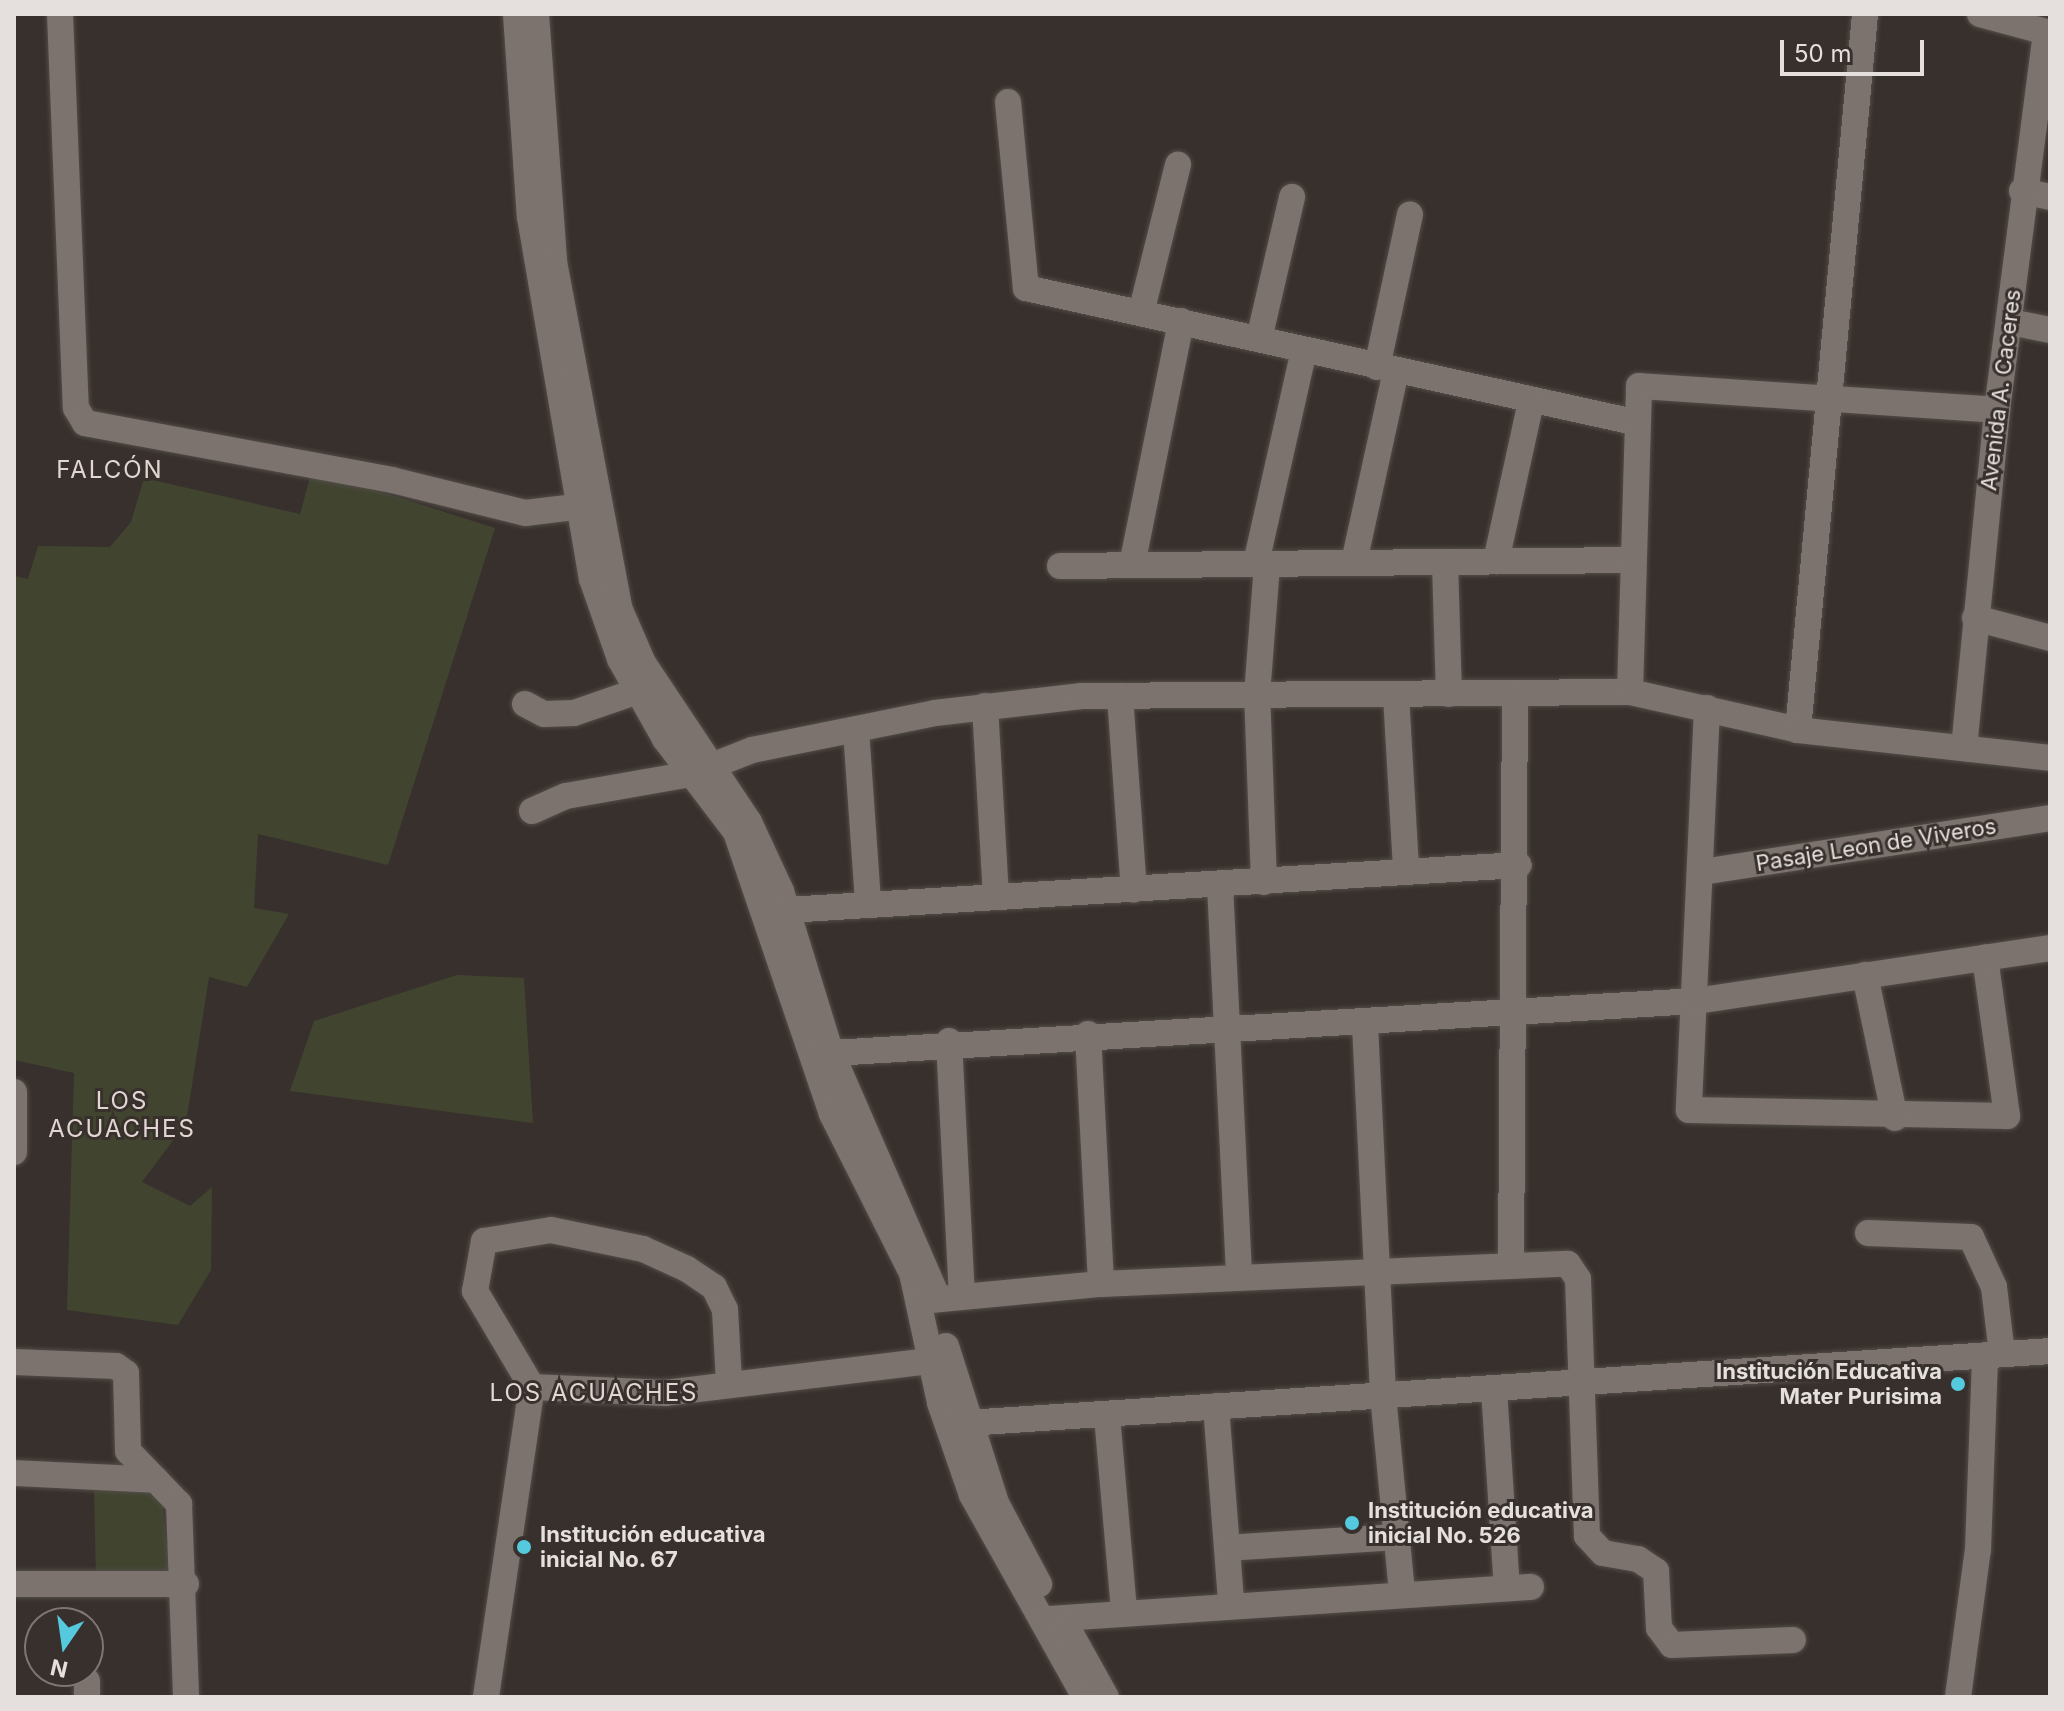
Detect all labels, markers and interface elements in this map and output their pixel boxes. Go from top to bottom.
scale bar [1784,24,1928,74]
text: 50 m [1794,39,1852,68]
street label: Avenida A. Caceres [1976,288,2026,492]
district label: FALCÓN [56,456,164,484]
street label: Pasaje Leon de Viveros [1754,813,1998,877]
district label: LOS ACUACHES [48,1087,196,1143]
place label: Institución Educativa Mater Purisima [1716,1358,1942,1410]
marker: Institución Educativa Mater Purisima [1949,1375,1967,1393]
district label: LOS ACUACHES [490,1379,698,1407]
place label: Institución educativa inicial No. 526 [1368,1497,1594,1548]
marker: Institución educativa inicial No. 526 [1343,1514,1361,1532]
place label: Institución educativa inicial No. 67 [540,1521,766,1572]
marker: Institución educativa inicial No. 67 [515,1538,533,1556]
north arrow [24,1607,104,1687]
text: N [48,1654,70,1683]

